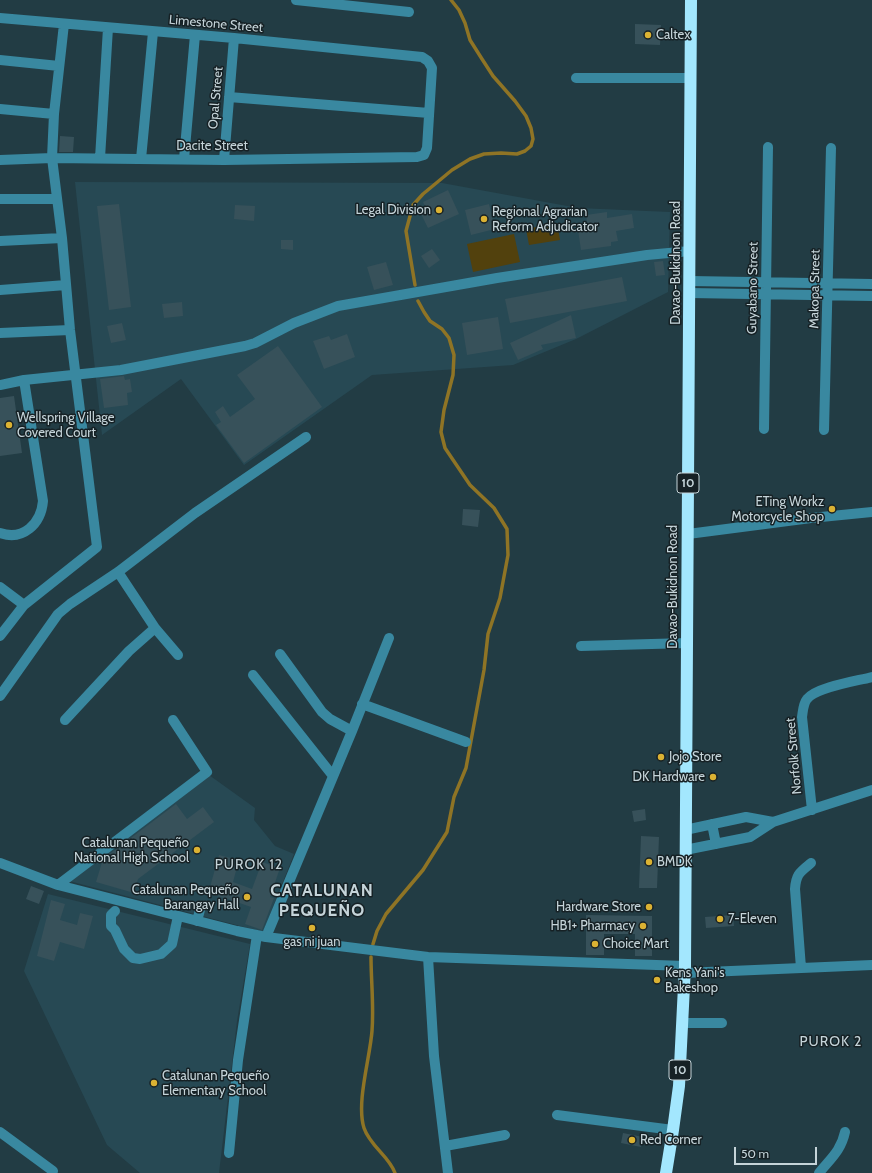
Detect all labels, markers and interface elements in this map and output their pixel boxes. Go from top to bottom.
street label: Limestone Street [168,12,264,36]
place label: Caltex [656,27,690,43]
marker: Caltex [643,30,653,40]
street label: Opal Street [205,66,227,130]
street label: Dacite Street [176,138,248,154]
street label: Davao-Bukidnon Road [668,201,684,325]
place label: Legal Division [355,202,431,218]
place label: Regional Agrarian Reform Adjudicator [492,204,598,235]
marker: Legal Division [434,205,444,215]
marker: Regional Agrarian Reform Adjudicator [479,214,489,224]
street label: Guyabano Street [744,242,762,334]
street label: Makopa Street [807,249,823,329]
place label: Wellspring Village Covered Court [17,410,114,441]
marker: Wellspring Village Covered Court [4,420,14,430]
road number: 10 [677,473,699,493]
place label: ETing Workz Motorcycle Shop [731,494,824,525]
marker: ETing Workz Motorcycle Shop [827,504,837,514]
street label: Davao-Bukidnon Road [665,525,681,649]
street label: Norfolk Street [783,717,805,795]
place label: Jojo Store [669,749,722,765]
marker: Jojo Store [656,752,666,762]
place label: DK Hardware [633,769,705,785]
marker: DK Hardware [708,772,718,782]
place label: Catalunan Pequeño National High School [74,835,189,866]
marker: Catalunan Pequeño National High School [192,845,202,855]
place label: BMDK [657,854,692,870]
district label: PUROK 12 [215,857,283,873]
marker: BMDK [644,857,654,867]
district label: CATALUNAN PEQUEÑO [270,881,374,921]
place label: Catalunan Pequeño Barangay Hall [132,882,239,913]
marker: Catalunan Pequeño Barangay Hall [242,892,252,902]
place label: Hardware Store [556,899,641,915]
marker: Hardware Store [644,902,654,912]
place label: 7-Eleven [728,911,777,927]
marker: 7-Eleven [715,914,725,924]
place label: HB1+ Pharmacy [550,918,635,934]
marker: HB1+ Pharmacy [638,921,648,931]
marker: gas ni juan [307,923,317,933]
place label: gas ni juan [283,934,341,950]
place label: Choice Mart [603,936,669,952]
marker: Choice Mart [590,939,600,949]
place label: Kens Yani's Bakeshop [665,965,725,996]
marker: Kens Yani's Bakeshop [652,975,662,985]
district label: PUROK 2 [800,1034,862,1050]
road number: 10 [669,1060,691,1080]
place label: Catalunan Pequeño Elementary School [162,1068,269,1099]
marker: Catalunan Pequeño Elementary School [149,1078,159,1088]
place label: Red Corner [640,1132,702,1148]
marker: Red Corner [627,1135,637,1145]
scale bar [736,1139,819,1165]
text: 50 m [741,1146,769,1161]

